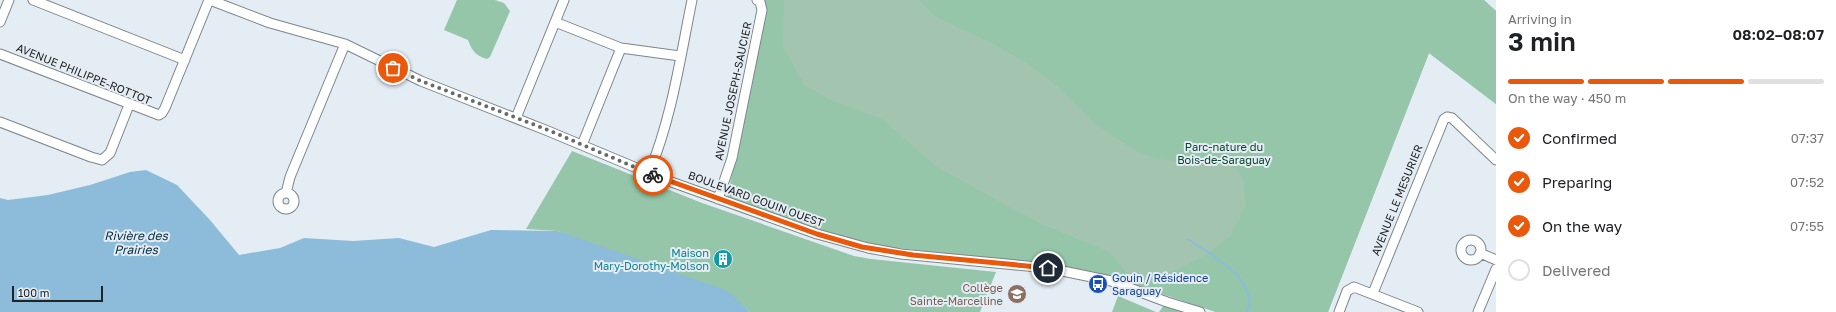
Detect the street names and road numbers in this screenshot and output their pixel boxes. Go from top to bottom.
street label: AVENUE JOSEPH-SAUCIER [711,20,754,161]
street label: AVENUE PHILIPPE-ROTTOT [15,40,154,107]
street label: AVENUE LE MESURIER [1368,142,1425,257]
street label: BOULEVARD GOUIN OUEST [687,168,826,229]

